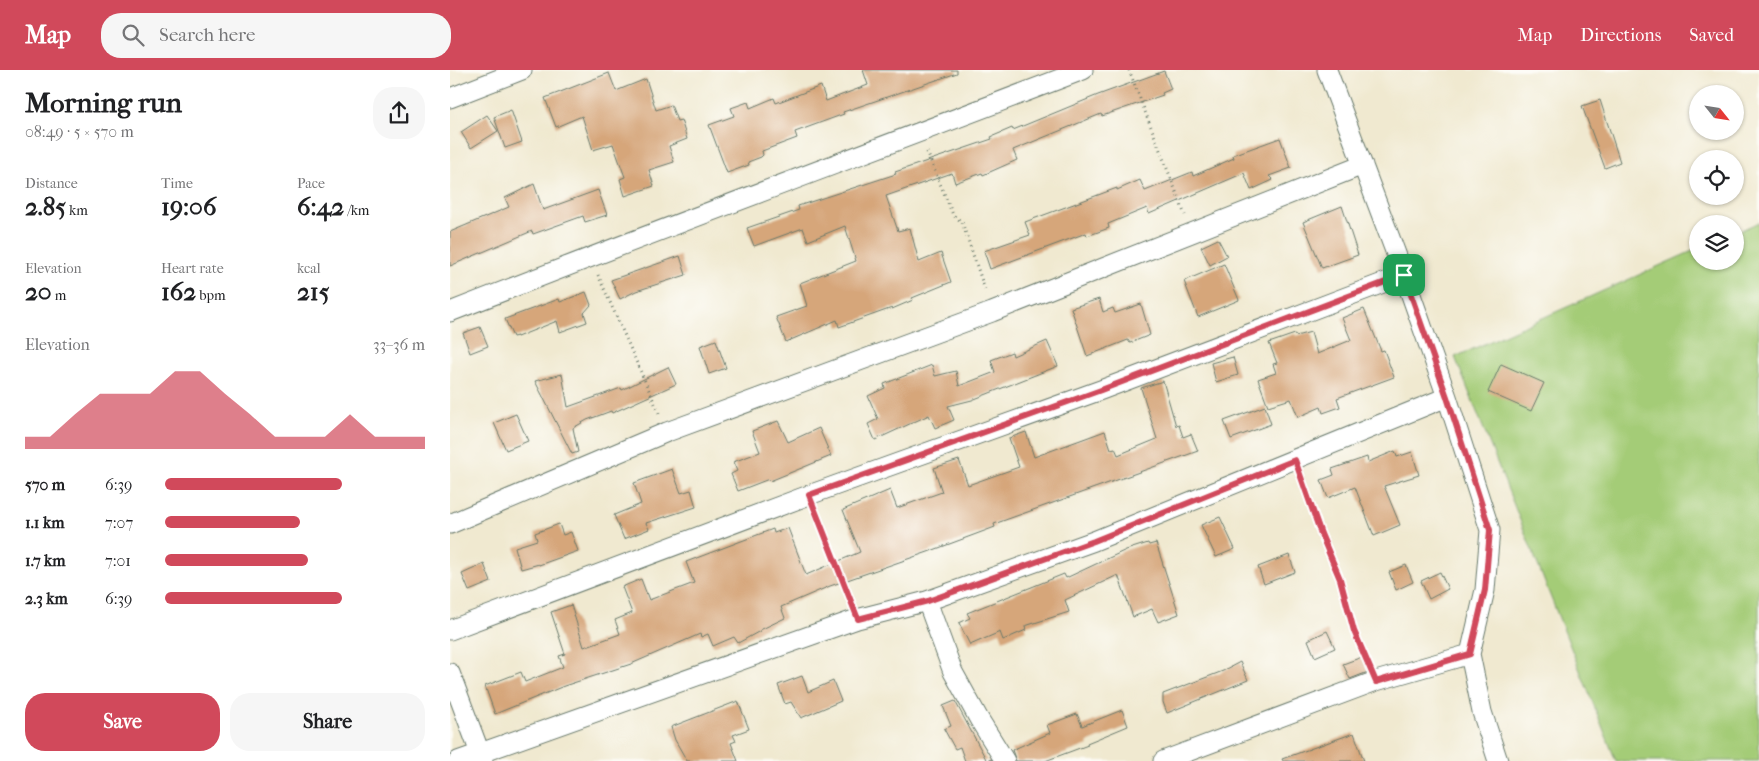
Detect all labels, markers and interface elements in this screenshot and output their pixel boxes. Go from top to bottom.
search box [101,13,451,58]
text: Map [25,21,71,49]
icon: search [119,21,147,49]
text: Search here [159,24,255,46]
text: Map [1518,25,1552,46]
text: Directions [1580,25,1661,46]
text: Saved [1689,25,1734,46]
north arrow [1689,85,1744,140]
map controls [1689,85,1744,270]
text: Morning run [25,86,182,119]
button: share [373,87,425,139]
text: 08:49 · 5 × 570 m [25,122,134,141]
button: locate [1689,150,1744,205]
text: Distance [25,175,78,192]
text: Time [161,175,193,192]
text: Pace [297,175,325,192]
text: 2.85 [25,192,66,221]
text: 19:06 [161,192,216,221]
text: 6:42 [297,192,344,221]
text: km [66,202,88,219]
text: /km [344,202,369,219]
button: layers [1689,215,1744,270]
pin [1383,254,1425,296]
text: Elevation [25,260,82,277]
text: Heart rate [161,260,224,277]
text: kcal [297,260,321,277]
icon: arrive [1390,261,1418,289]
text: 20 [25,277,52,306]
text: 162 [161,277,196,306]
text: 215 [297,277,329,306]
text: m [52,287,66,304]
text: bpm [196,287,226,304]
text: Elevation [25,335,90,354]
text: 33–36 m [373,335,425,354]
text: 570 m [25,475,65,494]
text: 6:39 [105,475,133,494]
text: 1.1 km [25,513,64,532]
text: 7:07 [105,513,133,532]
text: 1.7 km [25,551,66,570]
text: 7:01 [105,551,131,570]
text: 2.3 km [25,589,68,608]
text: 6:39 [105,589,133,608]
button: Save [25,693,220,751]
button: Share [230,693,425,751]

